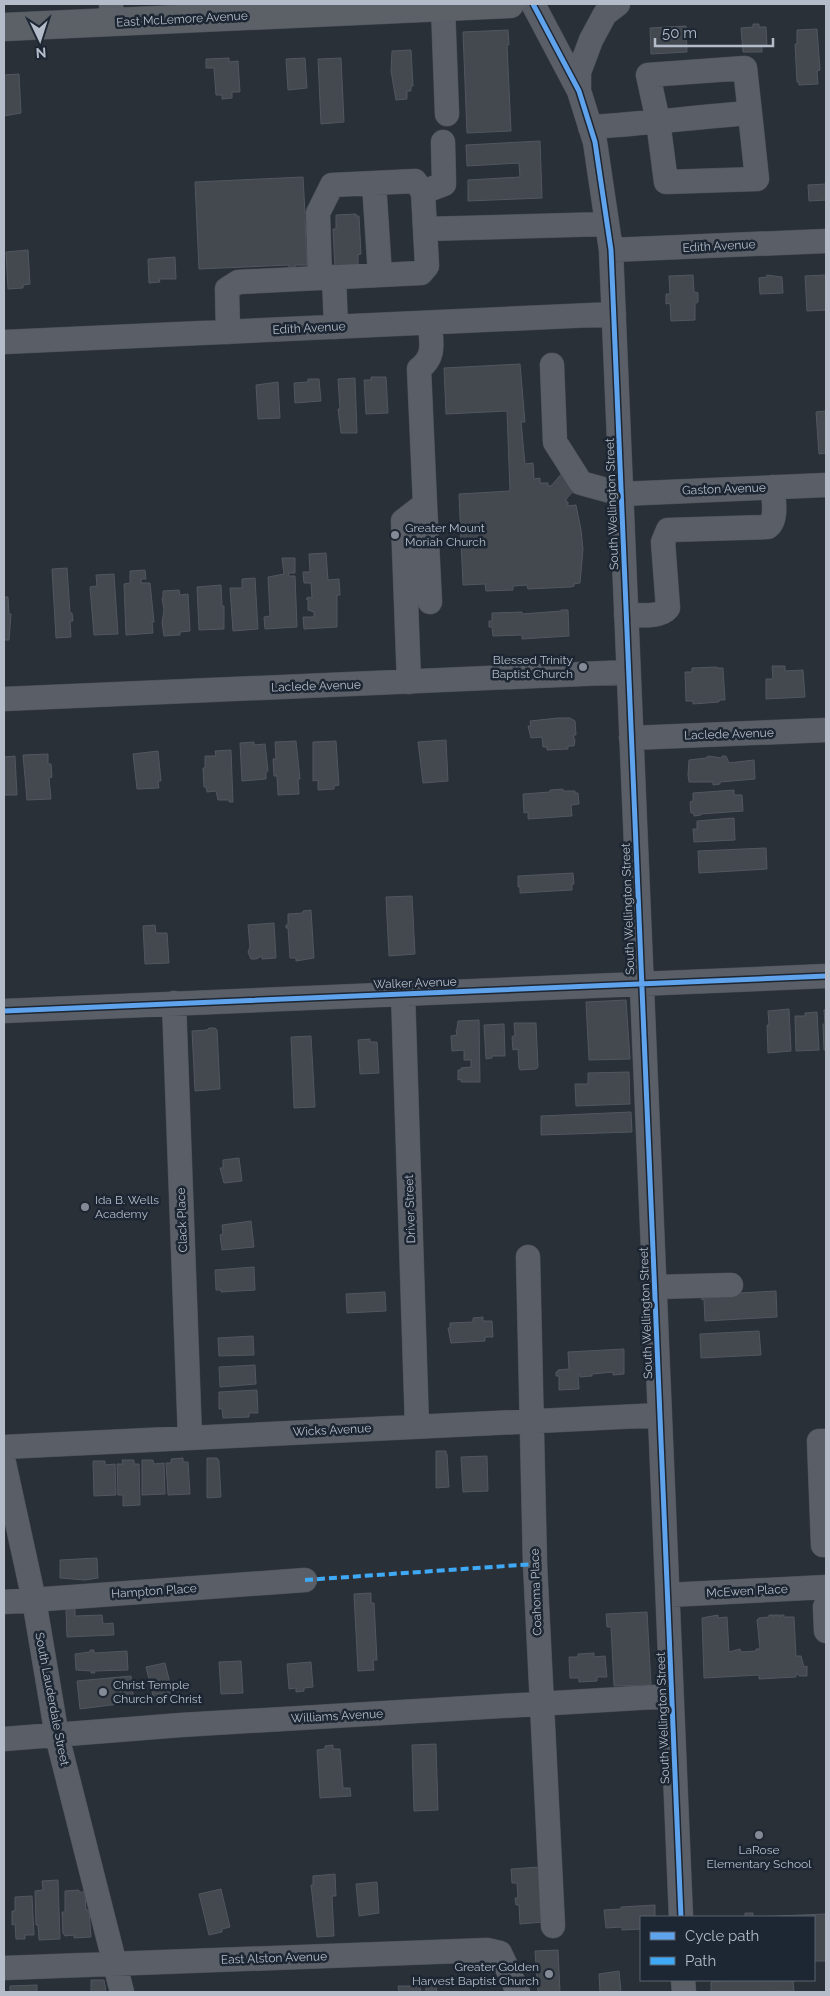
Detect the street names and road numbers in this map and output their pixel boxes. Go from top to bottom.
street label: East McLemore Avenue [116,9,248,29]
street label: Edith Avenue [682,237,756,255]
street label: Edith Avenue [272,319,346,337]
street label: South Wellington Street [603,438,621,570]
street label: Gaston Avenue [682,481,766,497]
street label: Laclede Avenue [271,677,361,695]
street label: Laclede Avenue [684,725,774,743]
street label: South Wellington Street [619,843,637,975]
street label: Walker Avenue [373,975,457,991]
street label: Driver Street [402,1174,418,1244]
street label: Clack Place [174,1187,190,1253]
street label: South Wellington Street [637,1247,655,1379]
street label: Wicks Avenue [292,1421,372,1439]
street label: Coahoma Place [527,1548,545,1636]
street label: Hampton Place [111,1581,197,1601]
street label: McEwen Place [706,1582,788,1600]
street label: South Lauderdale Street [32,1631,72,1767]
street label: South Wellington Street [654,1652,672,1784]
street label: Williams Avenue [290,1707,384,1725]
street label: East Alston Avenue [221,1949,327,1967]

